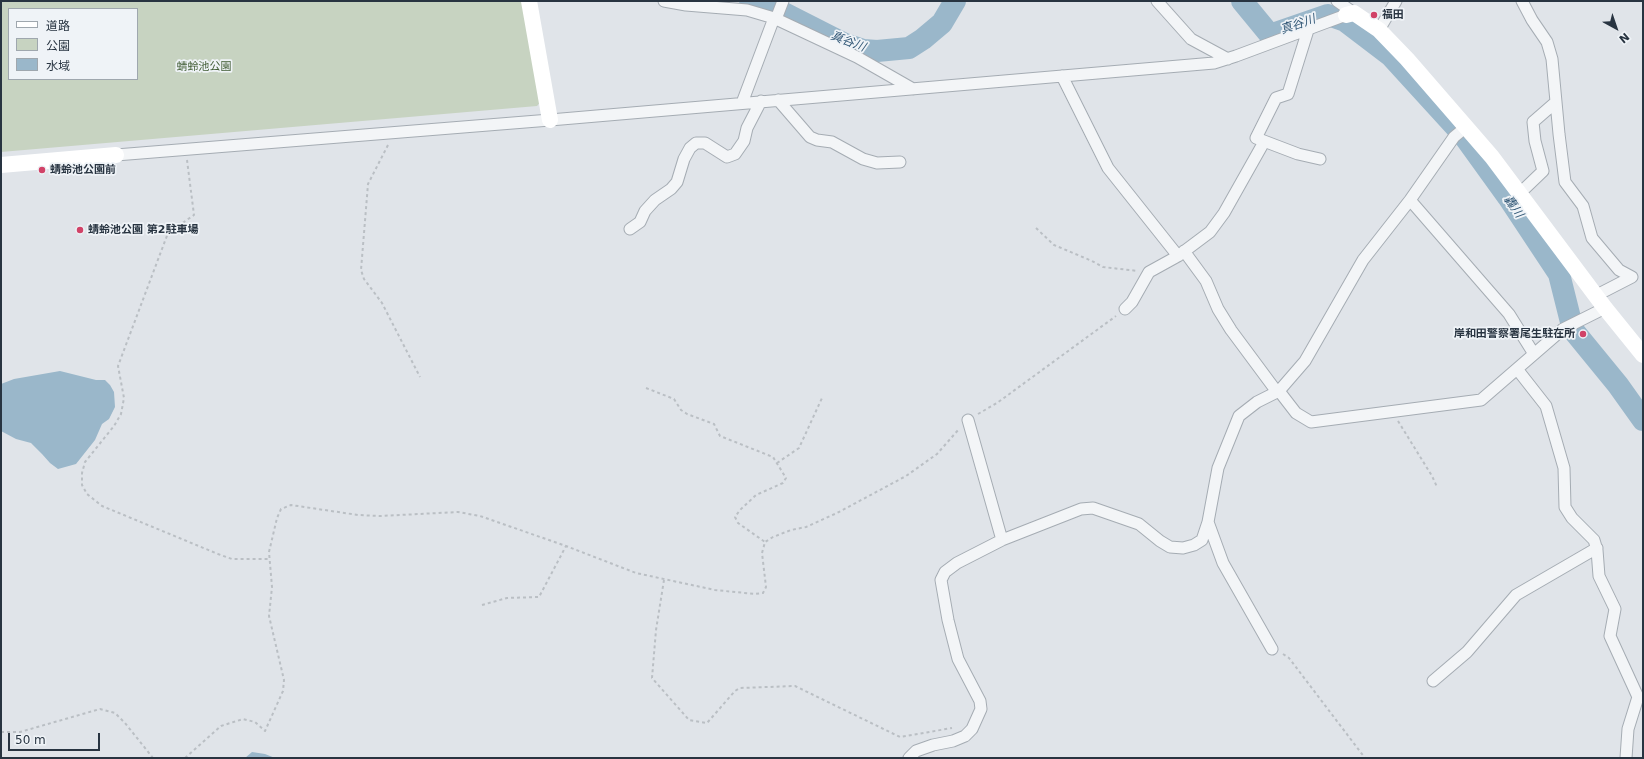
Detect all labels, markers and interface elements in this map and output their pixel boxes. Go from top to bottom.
legend [8,8,138,80]
place label: 福田 [1382,8,1404,22]
north arrow [1596,8,1636,48]
marker: 福田 [1369,10,1379,20]
water label: 真谷川 [1279,12,1317,38]
text: 道路 [46,19,70,33]
water label: 真谷川 [829,29,867,55]
text: N [1616,30,1632,46]
text: 公園 [46,39,70,53]
text: 水域 [46,59,70,73]
park label: 蜻蛉池公園 [177,60,231,74]
place label: 蜻蛉池公園前 [50,163,116,177]
marker: 蜻蛉池公園前 [37,165,47,175]
water label: 轟川 [1500,193,1526,221]
place label: 蜻蛉池公園 第2駐車場 [88,223,198,237]
marker: 蜻蛉池公園 第2駐車場 [75,225,85,235]
place label: 岸和田警察署尾生駐在所 [1454,327,1575,341]
marker: 岸和田警察署尾生駐在所 [1578,329,1588,339]
scale bar [10,725,102,751]
text: 50 m [15,733,46,747]

